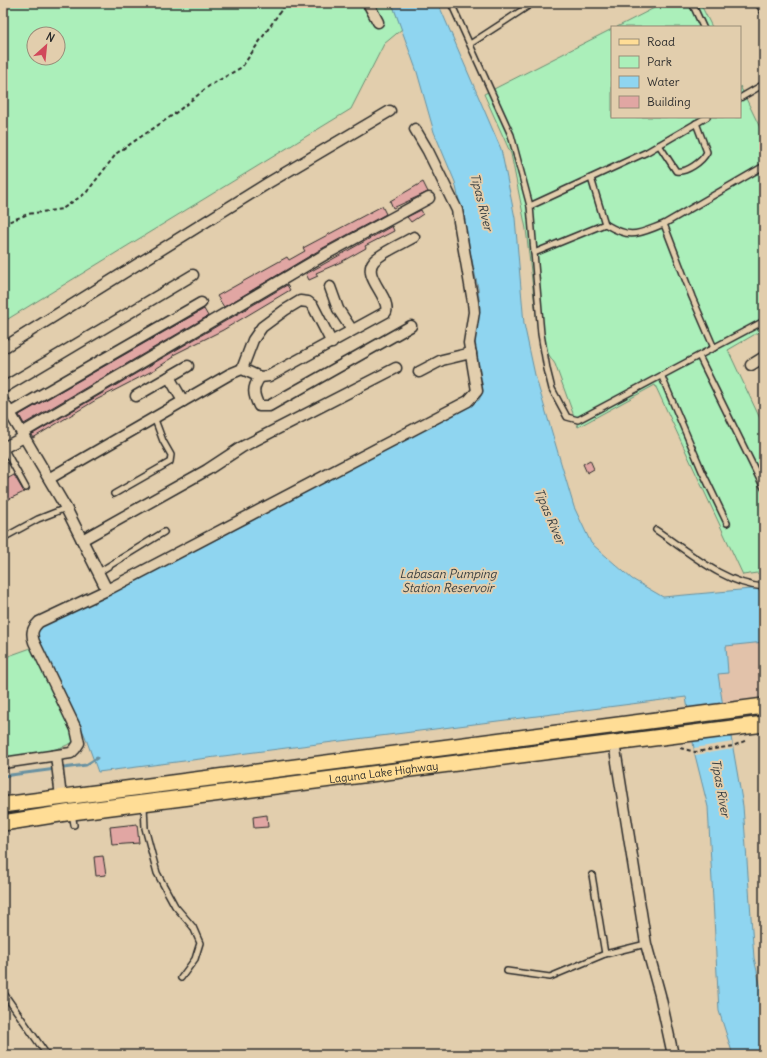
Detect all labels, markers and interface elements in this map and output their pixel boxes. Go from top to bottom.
north arrow [26,26,66,66]
legend [611,26,741,118]
text: N [44,29,57,45]
text: Road [647,34,675,49]
text: Park [647,54,672,69]
text: Water [647,74,680,89]
text: Building [647,94,691,109]
water label: Tipas River [468,172,497,234]
water label: Tipas River [532,486,569,548]
water label: Labasan Pumping Station Reservoir [400,566,498,595]
street label: Laguna Lake Highway [328,758,439,786]
water label: Tipas River [709,758,734,820]

